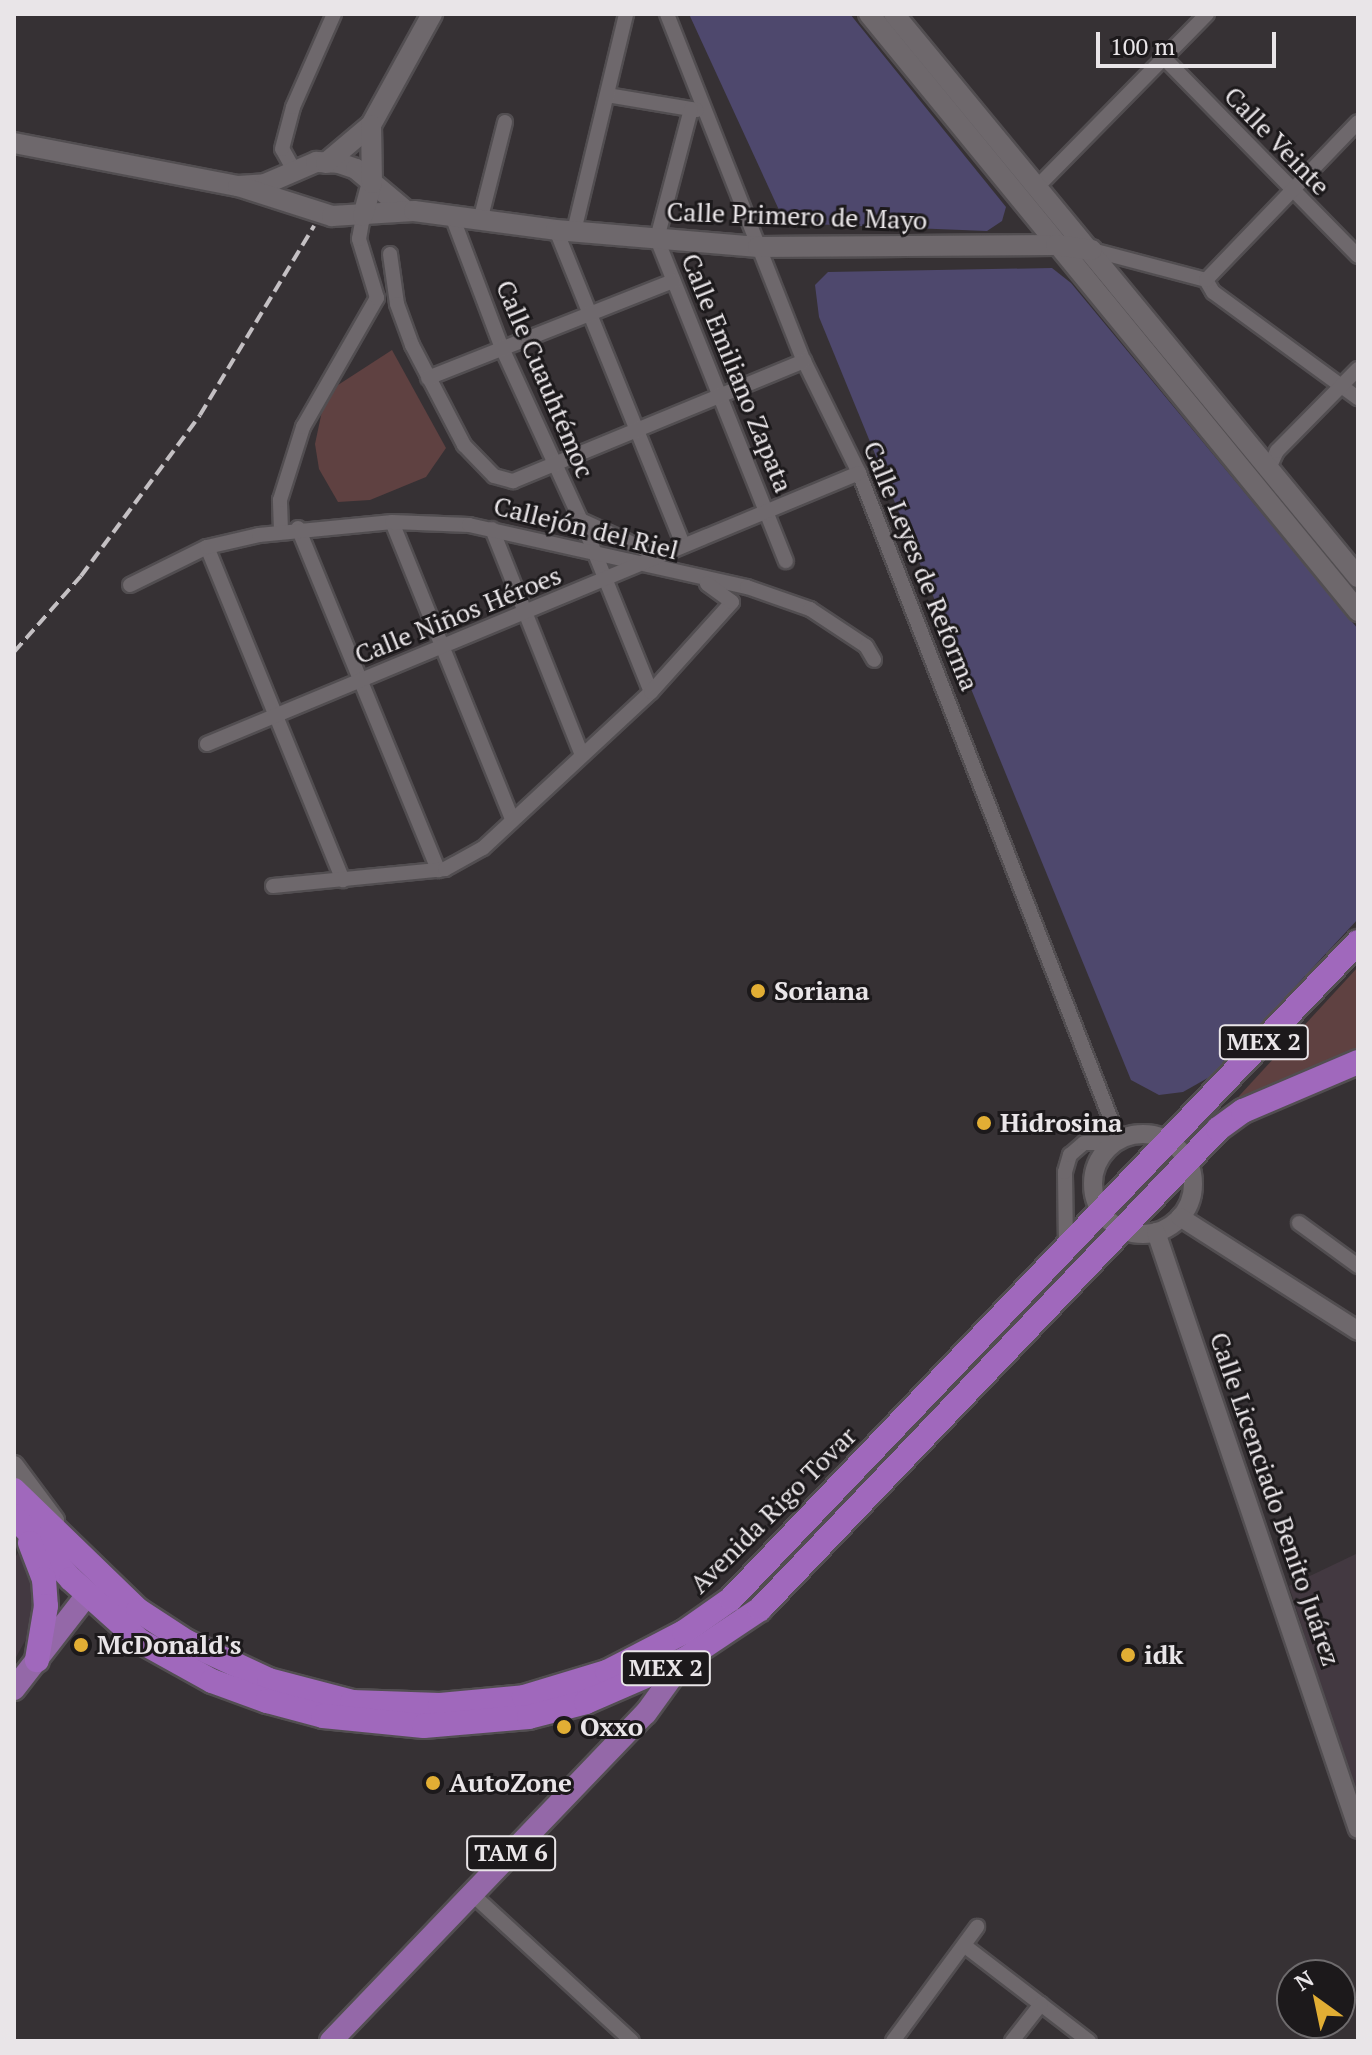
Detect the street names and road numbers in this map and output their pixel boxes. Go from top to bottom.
street label: Calle Veinte [1217,80,1337,202]
street label: Calle Primero de Mayo [666,196,928,236]
street label: Calle Emiliano Zapata [675,249,799,497]
street label: Calle Cuauhtémoc [489,276,601,482]
street label: Calle Leyes de Reforma [857,437,985,695]
street label: Callejón del Riel [490,490,682,566]
street label: Calle Niños Héroes [350,559,566,671]
road number: MEX 2 [1218,1022,1310,1062]
street label: Calle Licenciado Benito Juárez [1203,1328,1347,1670]
street label: Avenida Rigo Tovar [683,1420,863,1600]
road number: MEX 2 [620,1648,712,1688]
road number: TAM 6 [465,1833,557,1873]

